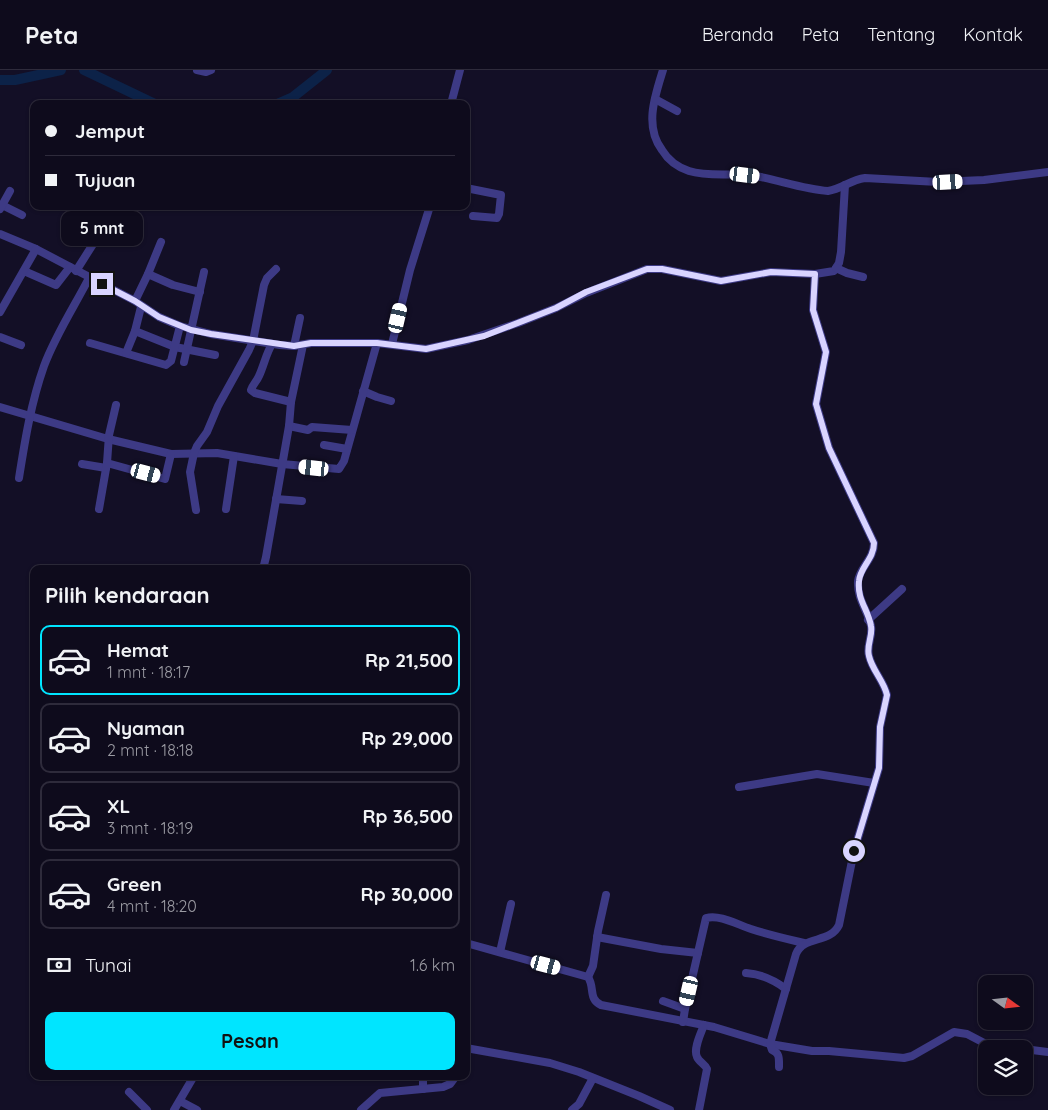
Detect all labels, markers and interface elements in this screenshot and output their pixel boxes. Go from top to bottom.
text: Peta [25,20,78,50]
text: Beranda [702,23,774,46]
text: Peta [802,23,839,46]
text: Tentang [867,23,935,46]
text: Kontak [963,23,1023,46]
text: Jemput [75,119,145,143]
car [729,166,760,184]
text: Tujuan [75,168,135,192]
car [932,174,963,190]
callout: 5 mnt [61,212,143,246]
text: 5 mnt [80,218,124,238]
route end [91,273,113,295]
car [387,302,408,334]
car [298,459,329,477]
car [129,462,162,484]
text: Pilih kendaraan [45,581,210,609]
icon: car [47,638,92,683]
text: Hemat [107,638,169,662]
text: Rp 21,500 [365,648,453,672]
text: 1 mnt · 18:17 [107,662,190,682]
icon: car [47,716,92,761]
text: Nyaman [107,716,185,740]
text: Rp 29,000 [361,726,453,750]
text: 2 mnt · 18:18 [107,740,193,760]
icon: car [47,794,92,839]
text: XL [107,794,130,818]
text: Rp 36,500 [362,804,453,828]
text: 3 mnt · 18:19 [107,818,193,838]
route start [843,840,865,862]
icon: car [47,872,92,917]
text: Green [107,872,162,896]
text: Rp 30,000 [361,882,453,906]
text: 4 mnt · 18:20 [107,896,197,916]
icon: cash [45,951,73,979]
text: Tunai [85,953,132,977]
car [529,954,562,976]
text: 1.6 km [410,955,455,975]
car [678,975,699,1007]
north arrow [978,975,1032,1030]
map controls [978,975,1033,1095]
button: Pesan [45,1012,455,1070]
button: layers [978,1040,1033,1095]

